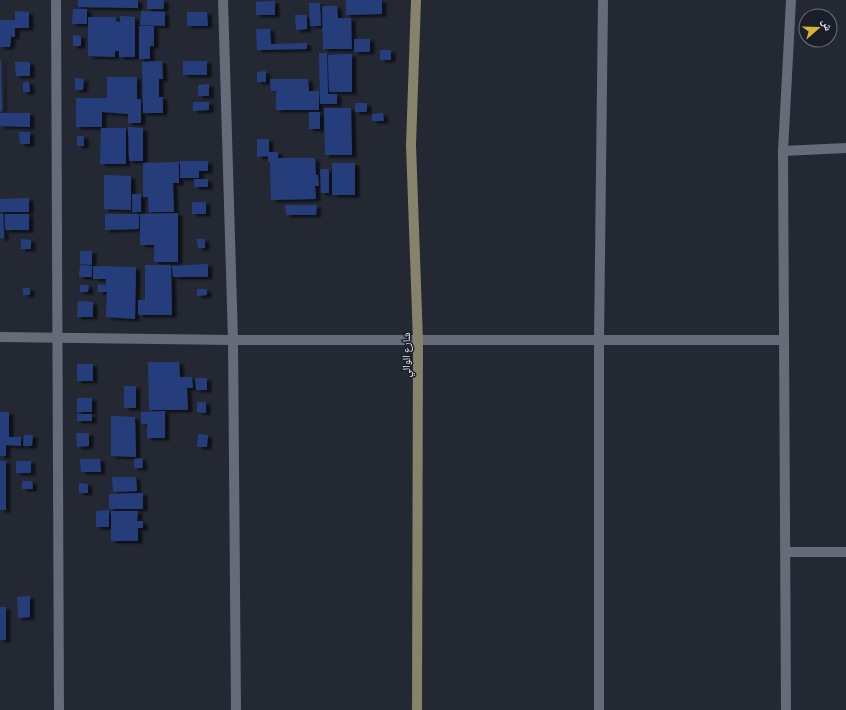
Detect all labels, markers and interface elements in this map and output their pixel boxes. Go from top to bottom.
north arrow [798,8,838,48]
text: ش [818,17,836,33]
street label: شارع الوالي [399,332,415,378]

